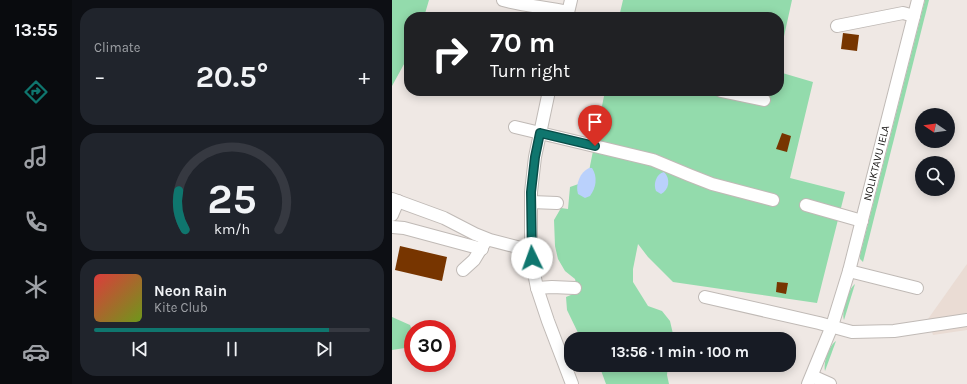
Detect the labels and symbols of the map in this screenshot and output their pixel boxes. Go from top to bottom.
pin [578,105,612,146]
north arrow [915,108,955,148]
street label: NOLIKTAVU IELA [861,123,892,202]
position arrow [511,237,553,279]
speed limit sign: 30 [404,320,456,372]

